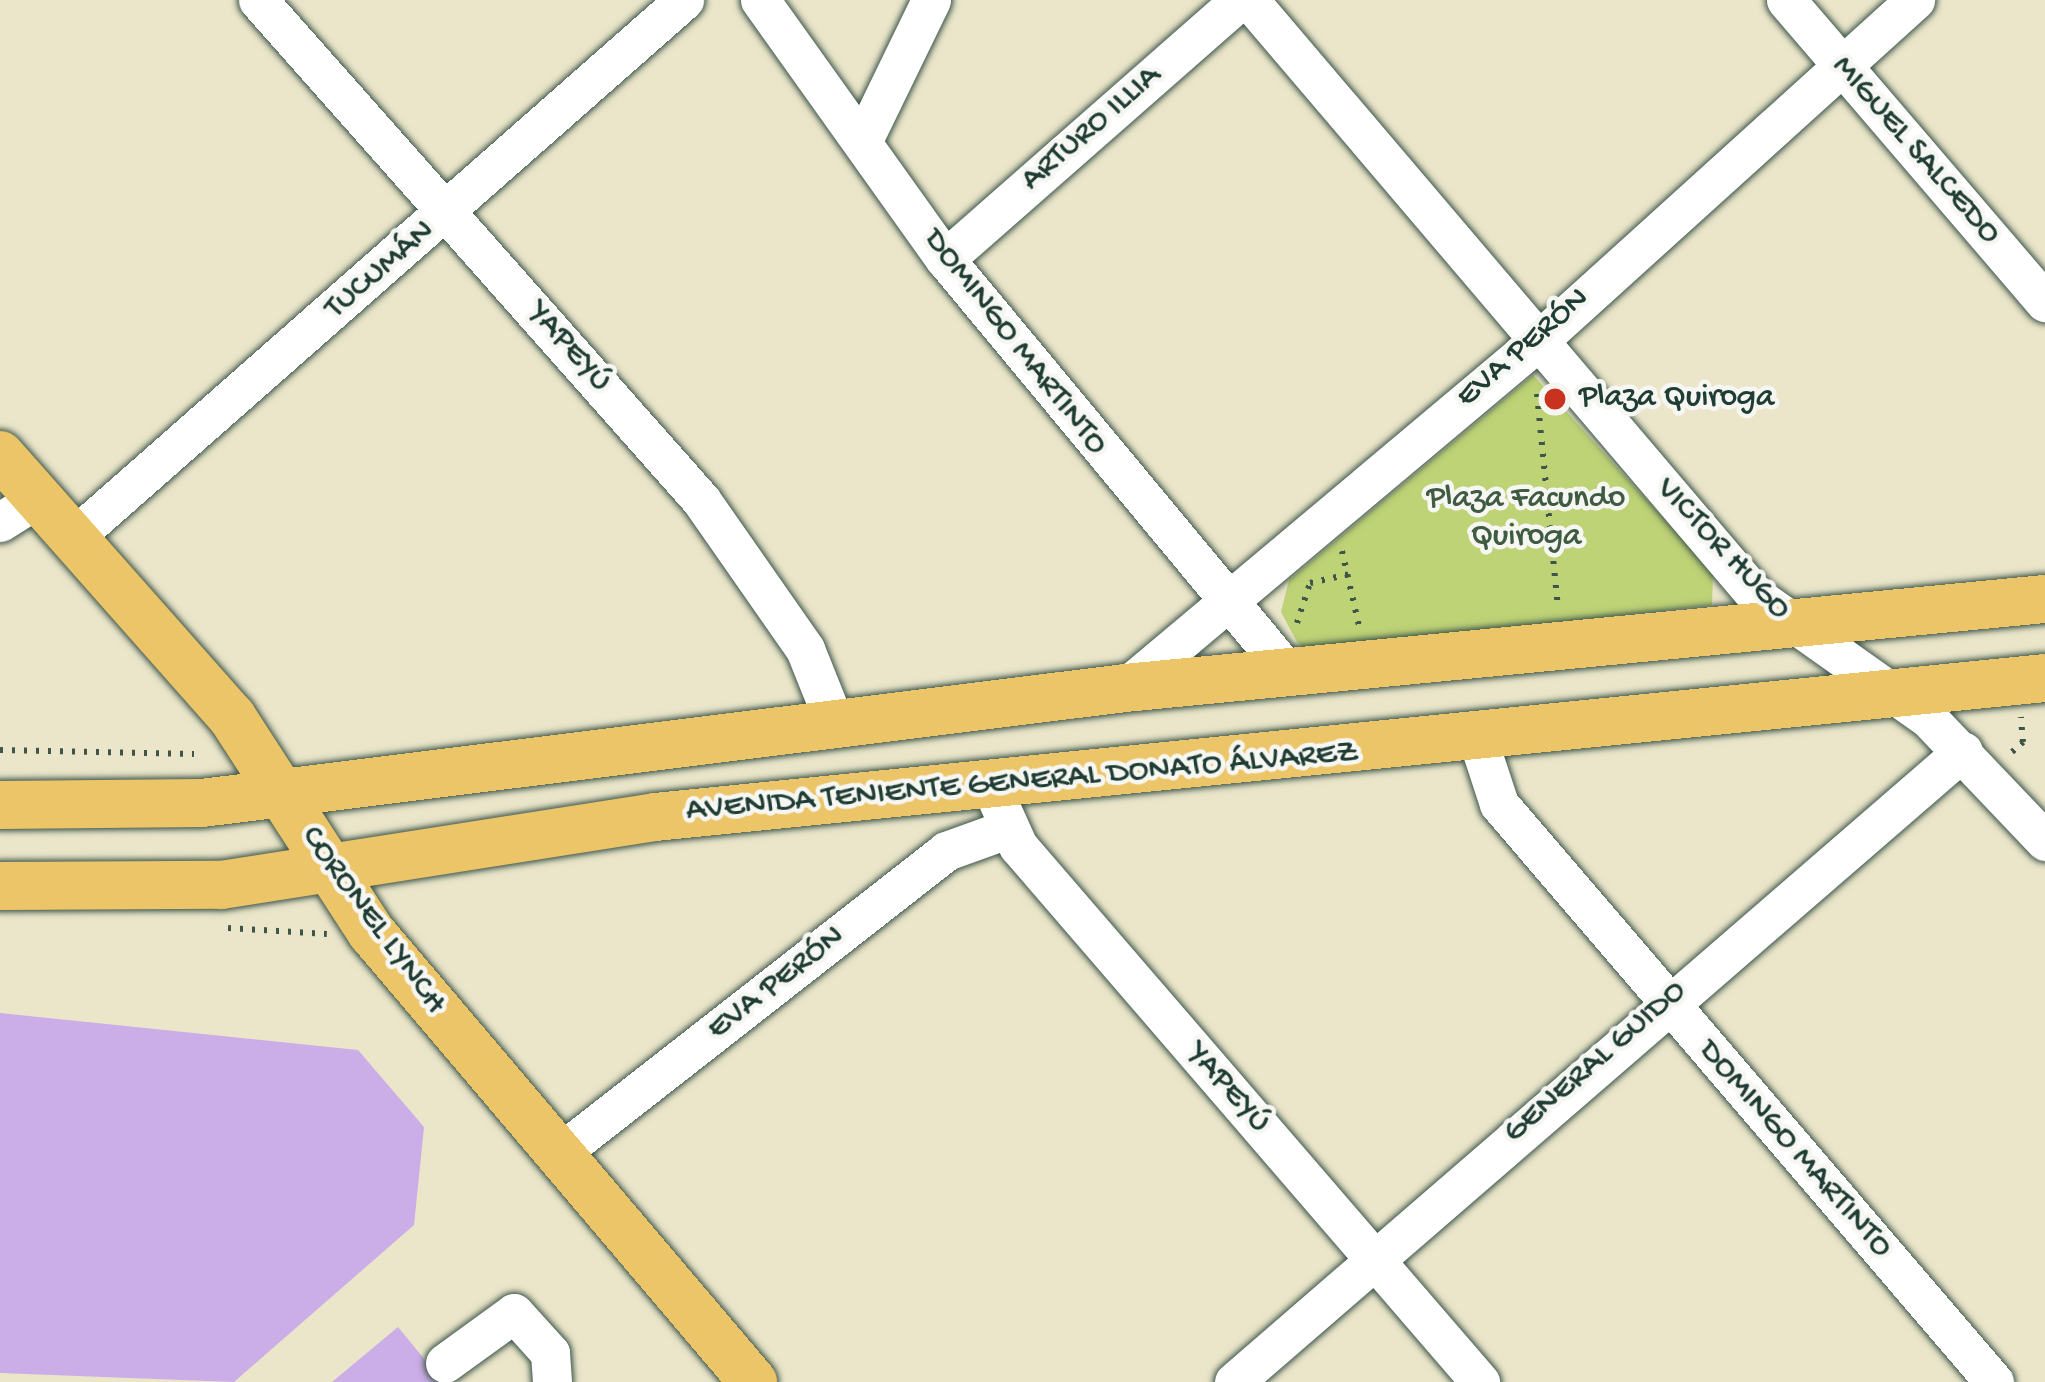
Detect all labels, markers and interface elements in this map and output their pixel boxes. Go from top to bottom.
street label: MIGUEL SALCEDO [1822,48,2008,254]
street label: ARTURO ILLIA [1014,57,1170,201]
street label: TUCUMÁN [318,213,444,329]
street label: DOMINGO MARTINTO [913,222,1115,464]
street label: EVA PERÓN [1449,280,1599,418]
street label: YAPEYÚ [518,294,618,402]
place label: Plaza Quiroga [1579,379,1774,419]
marker: Plaza Quiroga [1542,386,1568,412]
street label: VICTOR HUGO [1646,471,1798,629]
park label: Plaza Facundo Quiroga [1427,480,1625,558]
street label: AVENIDA TENIENTE GENERAL DONATO ÁLVAREZ [685,734,1359,832]
street label: CORONEL LYNCH [291,819,453,1023]
street label: EVA PERÓN [700,918,854,1050]
street label: GENERAL GUIDO [1496,973,1696,1153]
street label: DOMINGO MARTINTO [1688,1033,1900,1267]
street label: YAPEYÚ [1177,1035,1277,1143]

